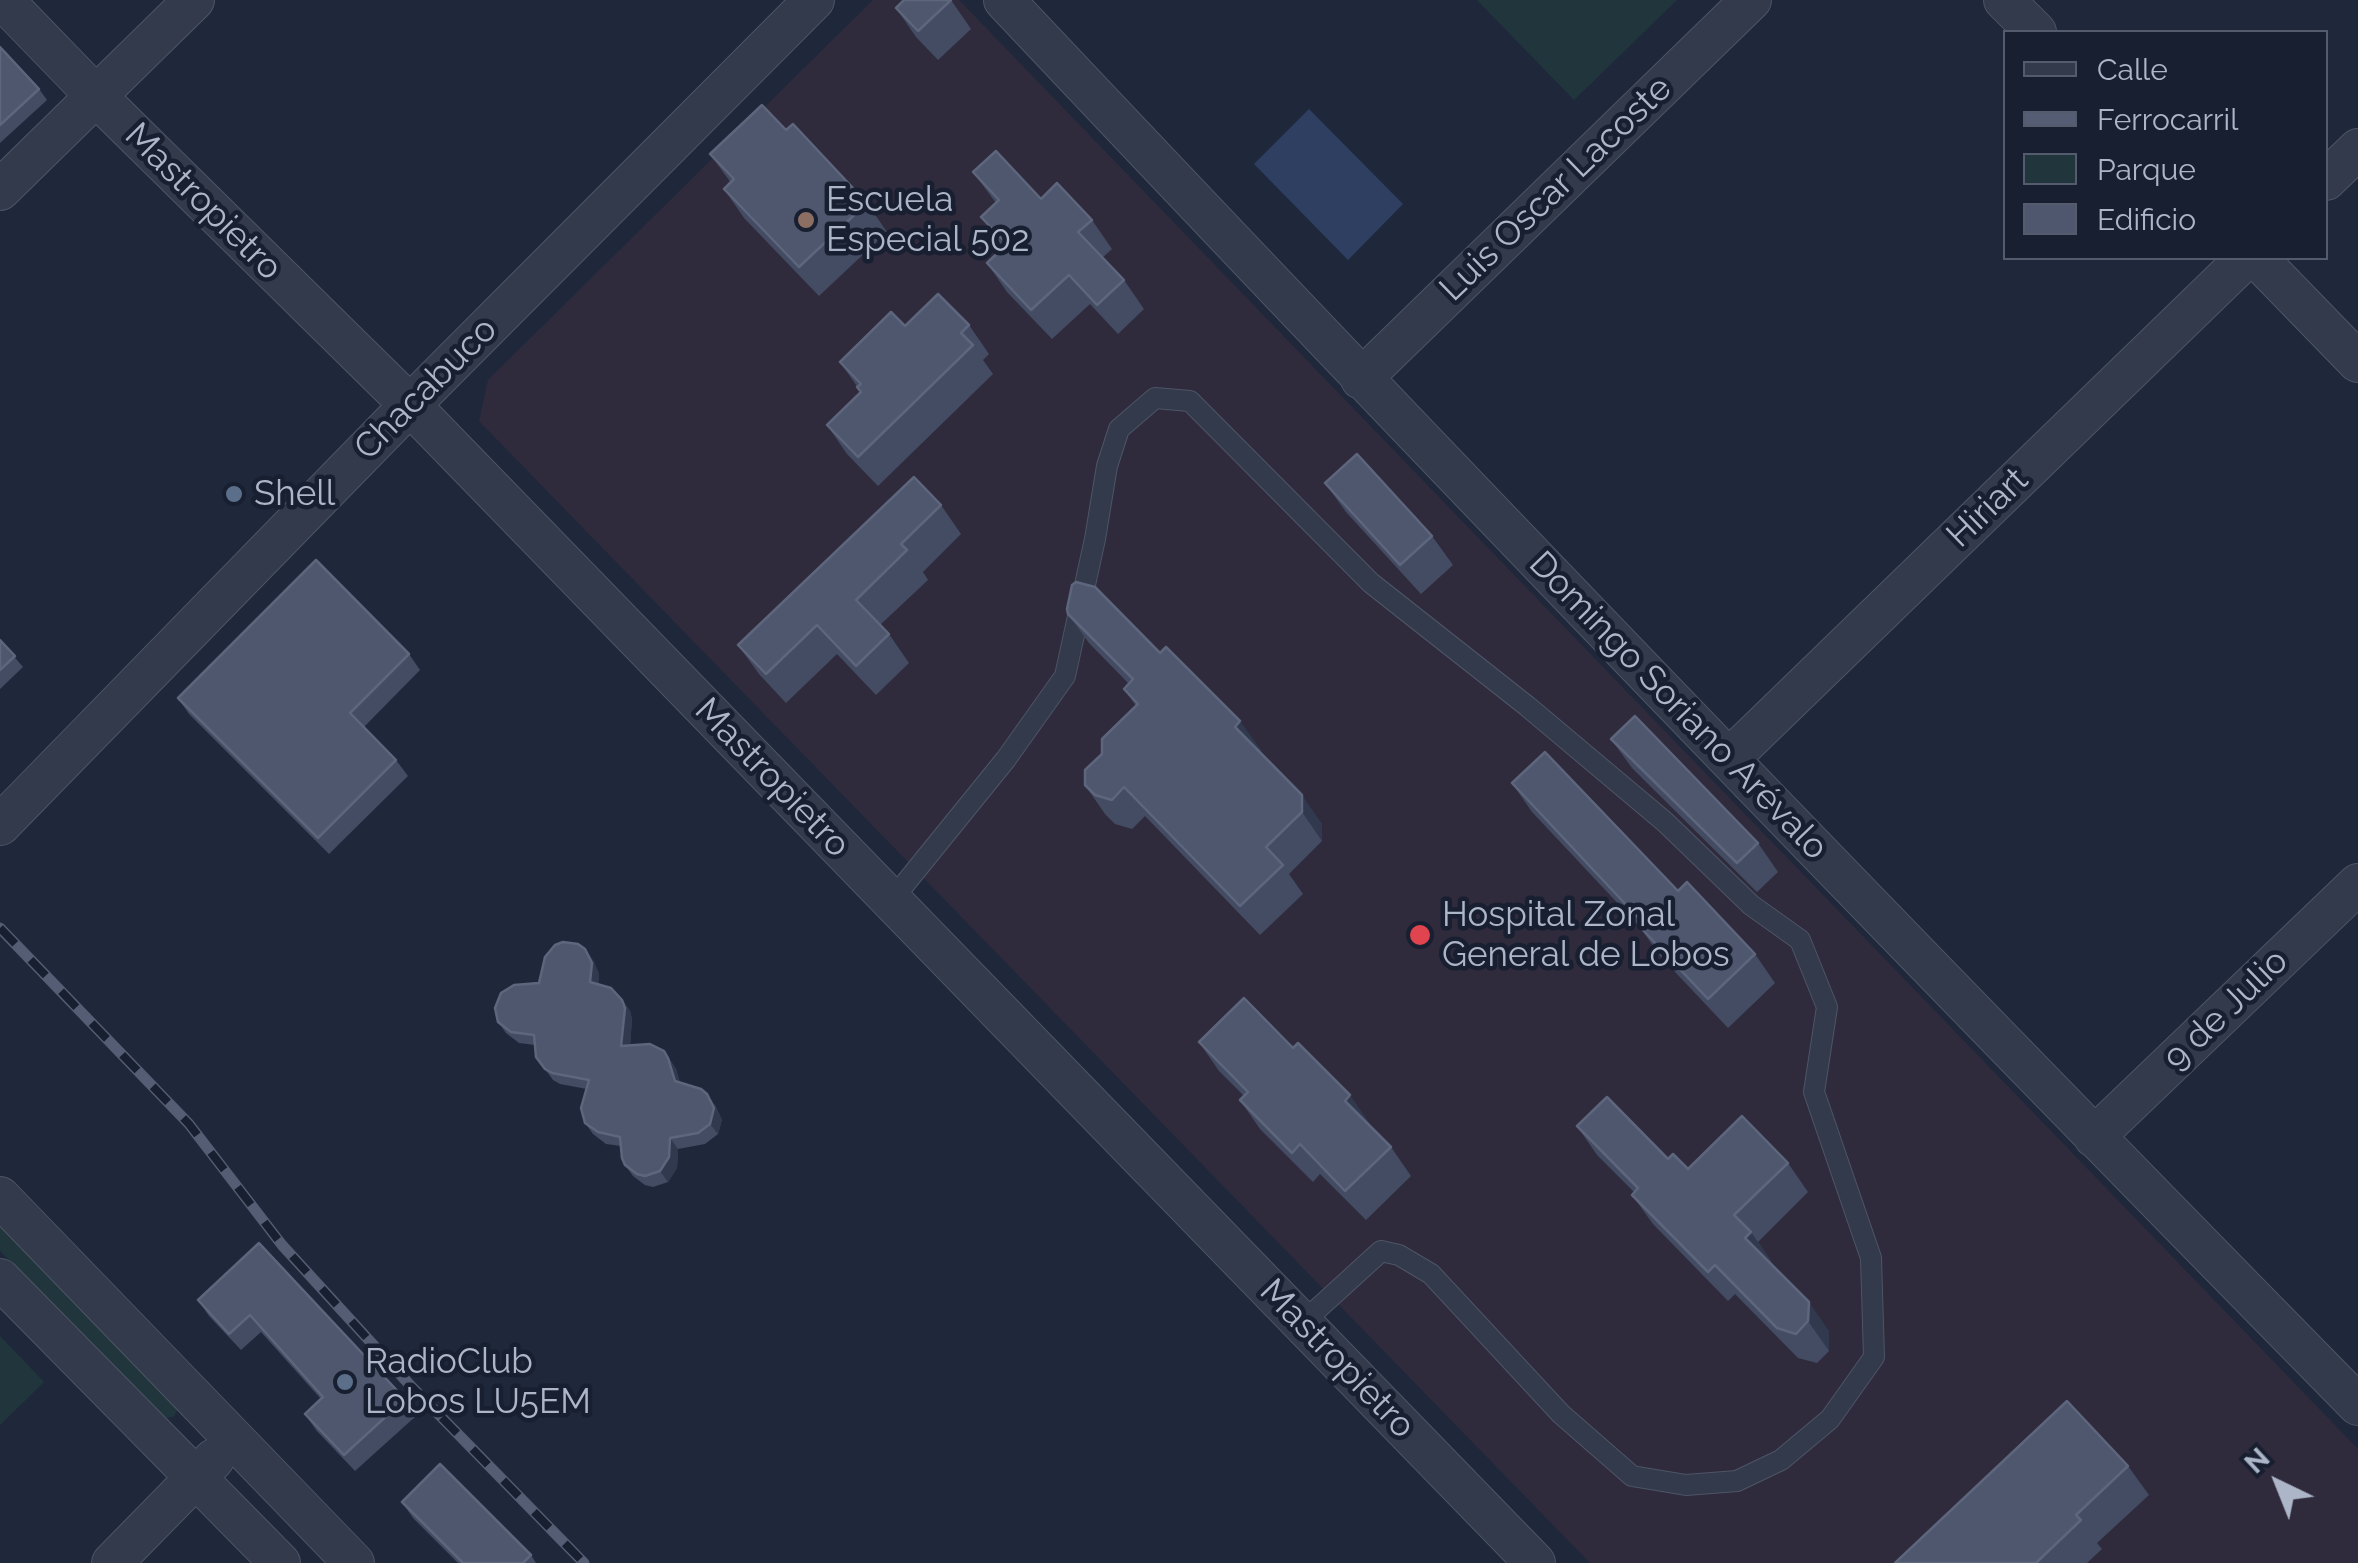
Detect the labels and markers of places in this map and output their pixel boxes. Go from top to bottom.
place label: Escuela Especial 502 [826,179,1029,261]
marker: Escuela Especial 502 [795,209,817,231]
place label: Shell [254,473,335,515]
marker: Shell [223,483,245,505]
place label: Hospital Zonal General de Lobos [1442,894,1730,976]
marker: Hospital Zonal General de Lobos [1407,922,1433,948]
place label: RadioClub Lobos LU5EM [365,1341,591,1423]
marker: RadioClub Lobos LU5EM [334,1371,356,1393]

